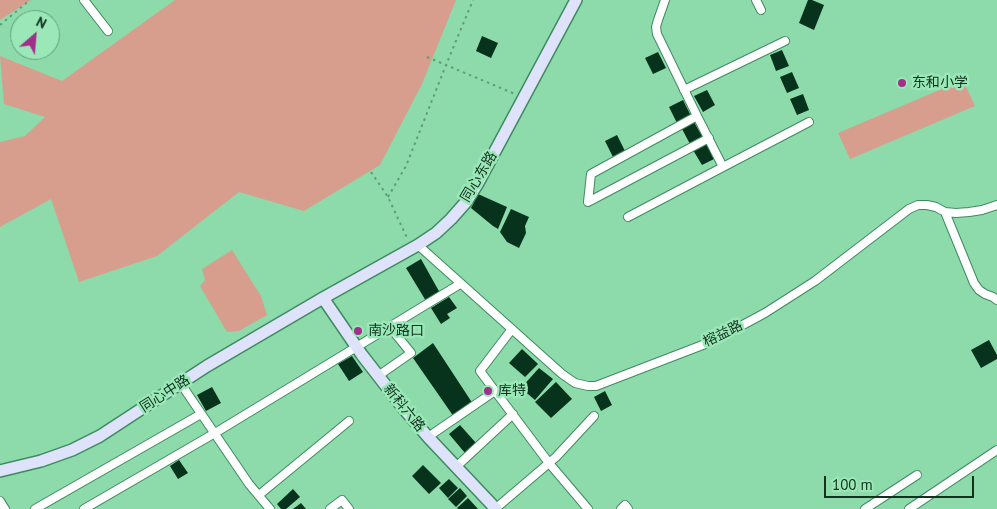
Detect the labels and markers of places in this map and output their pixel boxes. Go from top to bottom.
place label: 东和小学 [912,75,968,91]
marker: 东和小学 [896,77,908,89]
place label: 南沙路口 [368,323,424,339]
marker: 南沙路口 [352,325,364,337]
place label: 库特 [498,383,526,399]
marker: 库特 [482,385,494,397]

